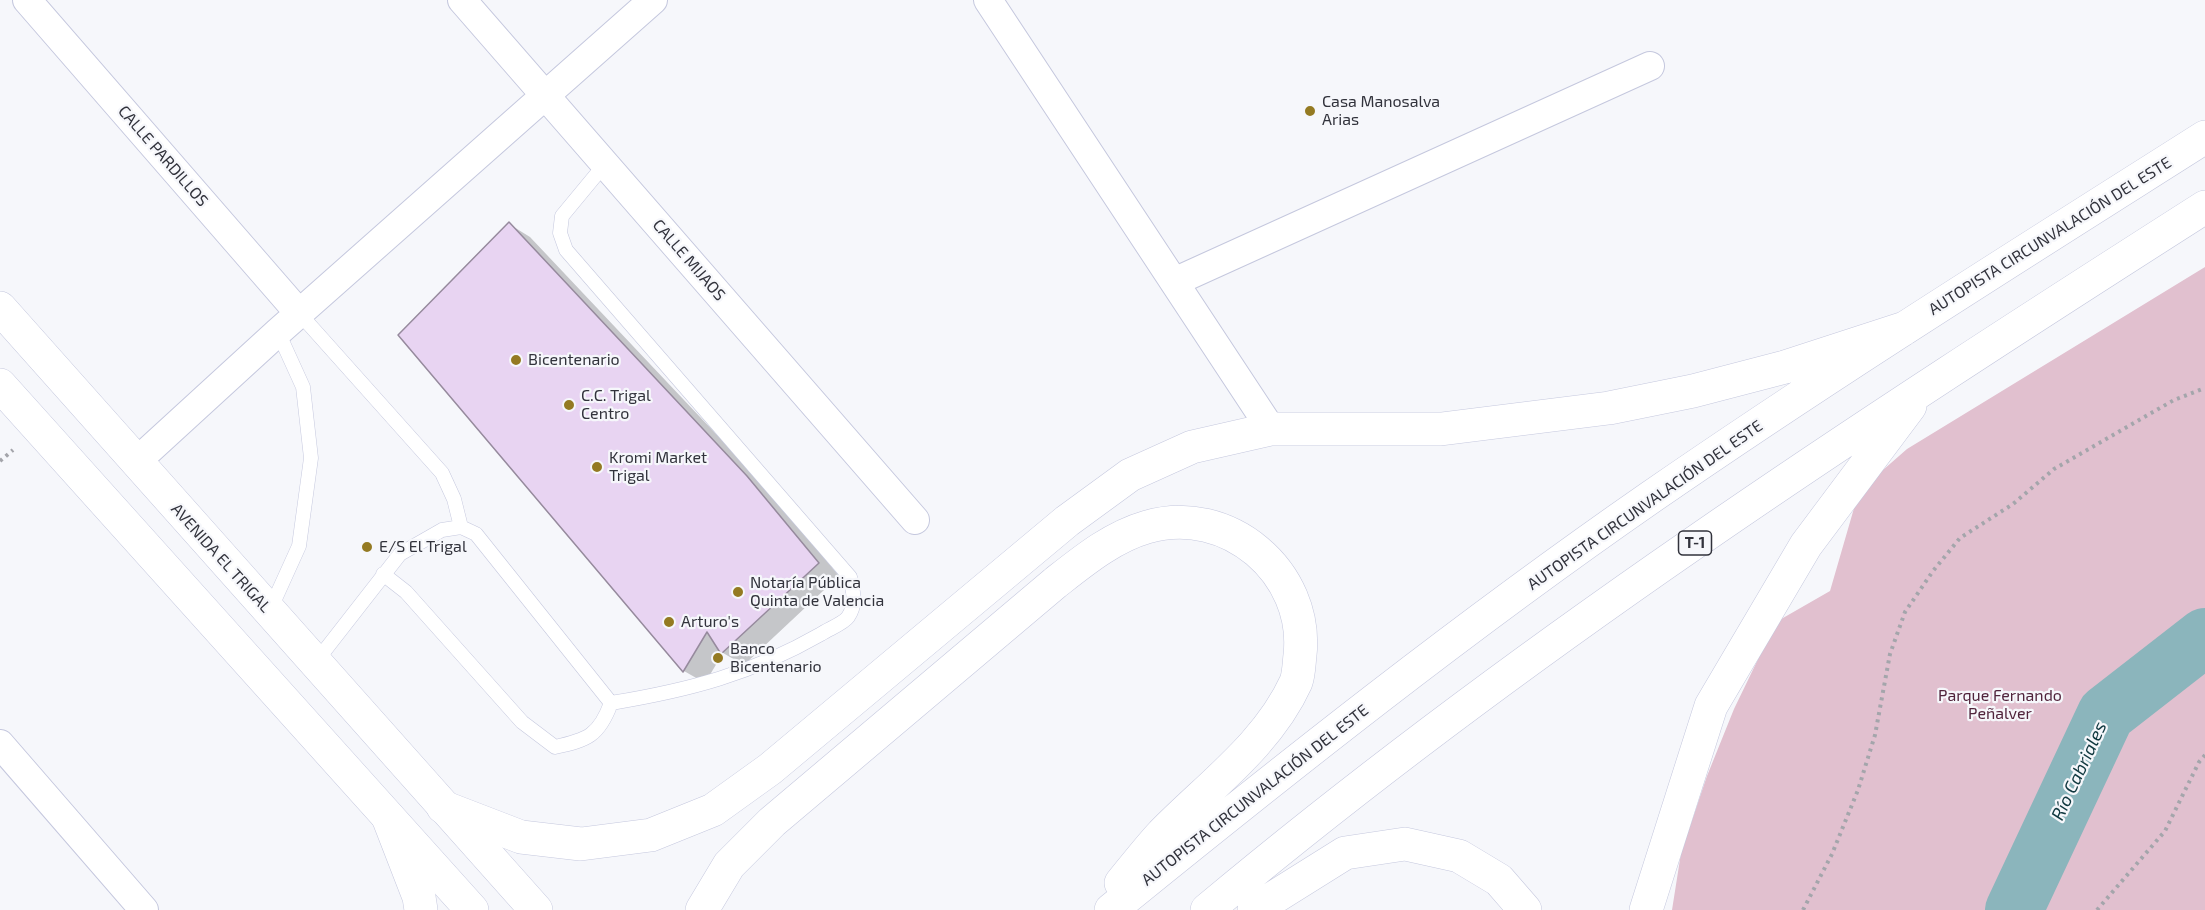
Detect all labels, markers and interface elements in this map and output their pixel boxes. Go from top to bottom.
place label: Casa Manosalva Arias [1322,92,1440,130]
street label: CALLE PARDILLOS [114,102,212,210]
marker: Casa Manosalva Arias [1303,104,1317,118]
street label: AUTOPISTA CIRCUNVALACIÓN DEL ESTE [1925,153,2175,319]
street label: CALLE MIJAOS [649,215,729,305]
place label: Bicentenario [528,350,620,370]
marker: Bicentenario [509,353,523,367]
place label: C.C. Trigal Centro [581,386,651,424]
marker: C.C. Trigal Centro [562,398,576,412]
street label: AUTOPISTA CIRCUNVALACIÓN DEL ESTE [1524,416,1766,594]
place label: Kromi Market Trigal [609,448,707,486]
marker: Kromi Market Trigal [590,460,604,474]
street label: AVENIDA EL TRIGAL [167,500,275,616]
road number: T-1 [1678,531,1712,555]
place label: E/S El Trigal [379,537,467,557]
marker: E/S El Trigal [360,540,374,554]
place label: Notaría Pública Quinta de Valencia [750,573,884,611]
marker: Notaría Pública Quinta de Valencia [731,585,745,599]
place label: Arturo's [681,612,739,632]
marker: Arturo's [662,615,676,629]
place label: Banco Bicentenario [730,639,822,677]
marker: Banco Bicentenario [711,651,725,665]
park label: Parque Fernando Peñalver [1938,686,2062,724]
street label: AUTOPISTA CIRCUNVALACIÓN DEL ESTE [1138,700,1372,890]
water label: Río Cabriales [2047,718,2111,824]

